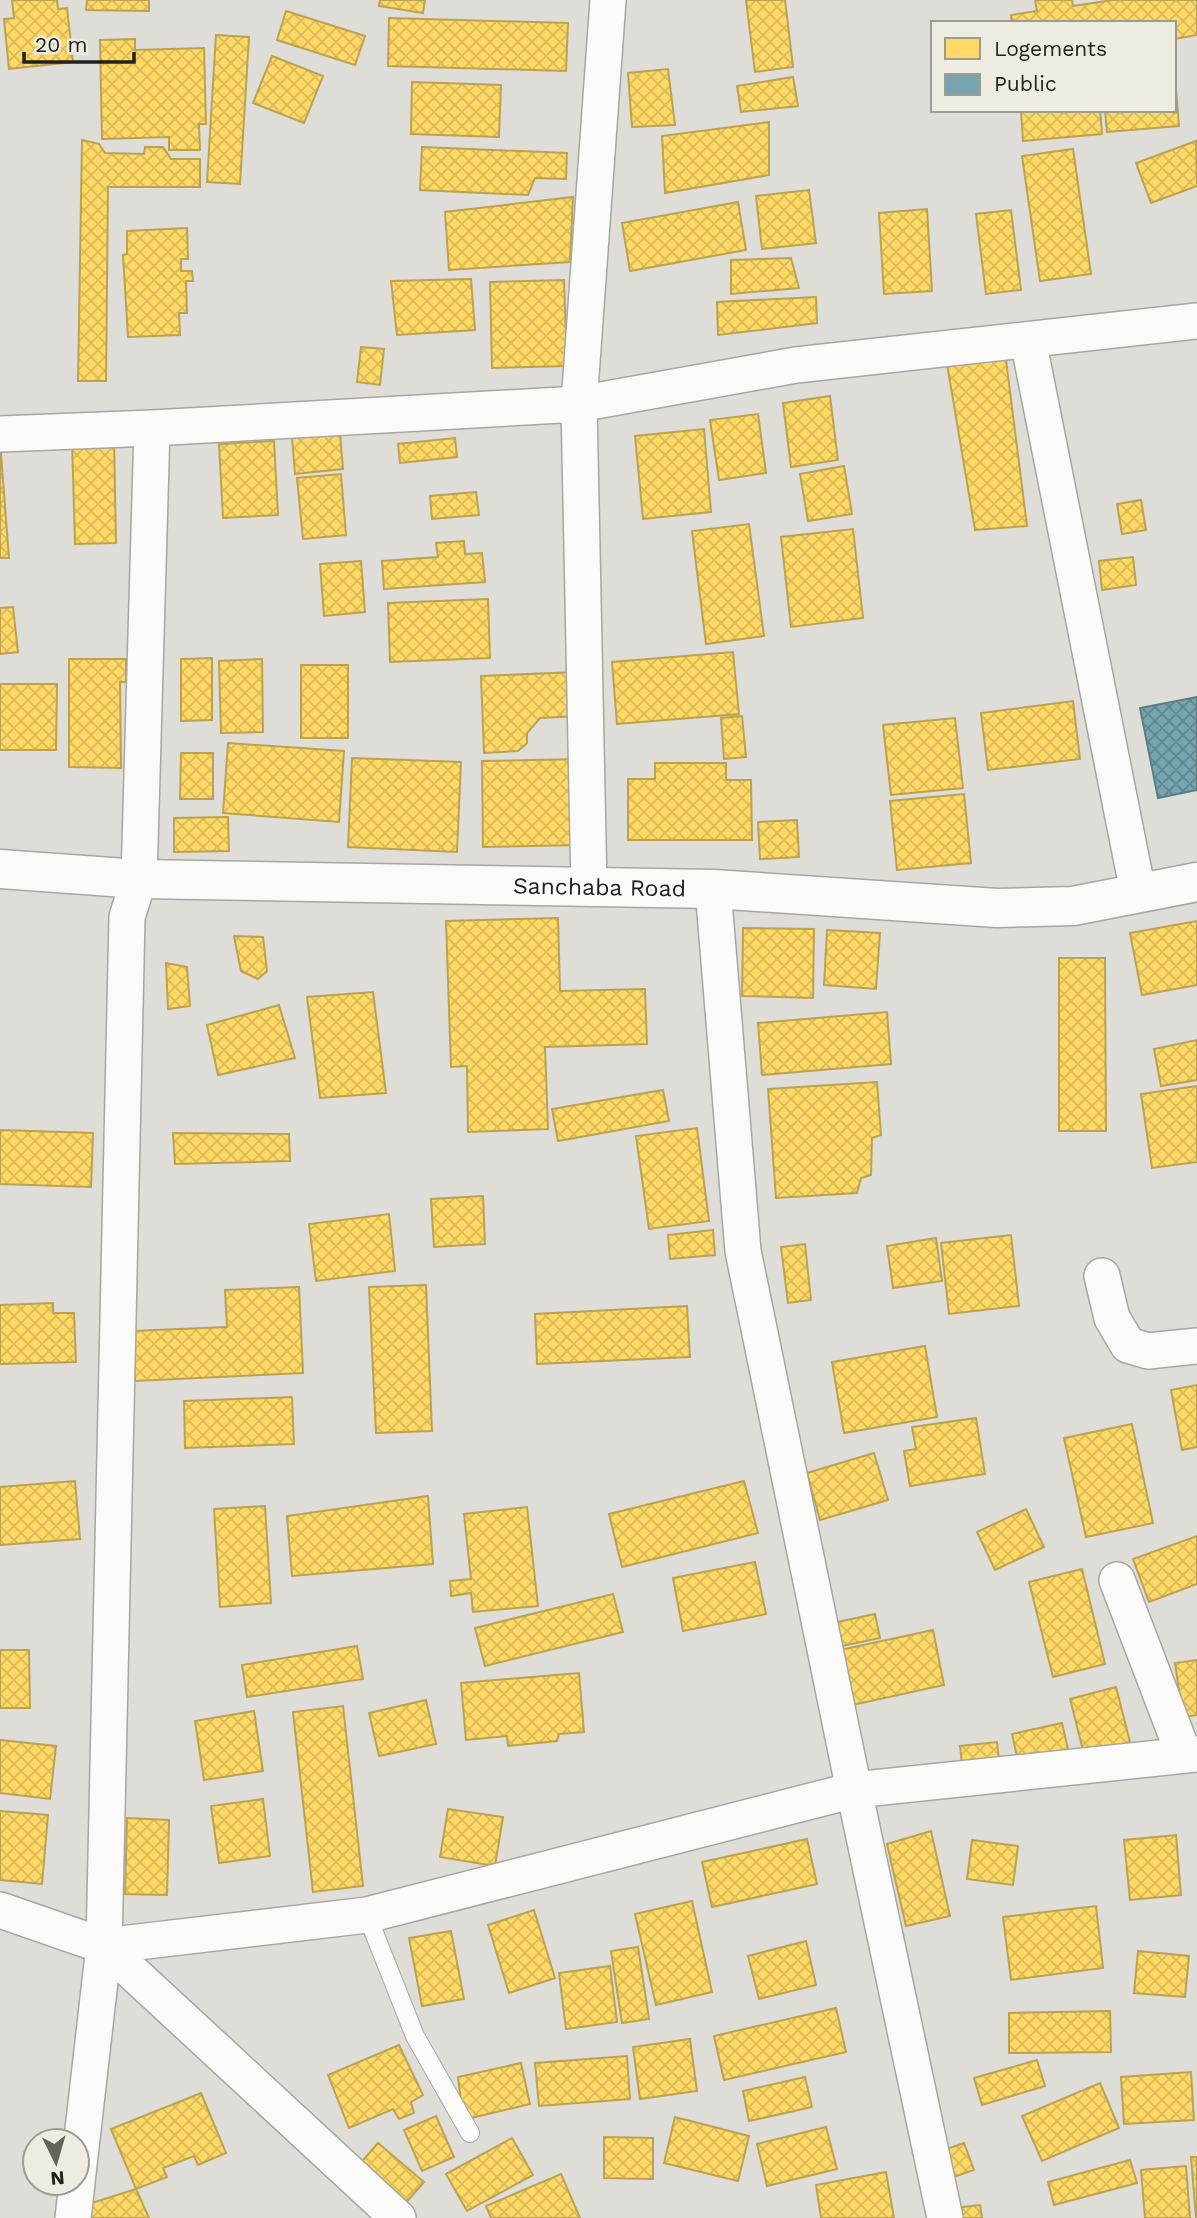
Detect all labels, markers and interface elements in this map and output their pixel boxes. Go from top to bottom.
scale bar [24,21,135,65]
legend [931,21,1176,112]
text: 20 m [35,32,87,57]
text: Logements [994,36,1107,61]
text: Public [994,71,1057,96]
street label: Sanchaba Road [513,872,686,902]
north arrow [21,2127,91,2197]
text: N [49,2166,65,2191]

